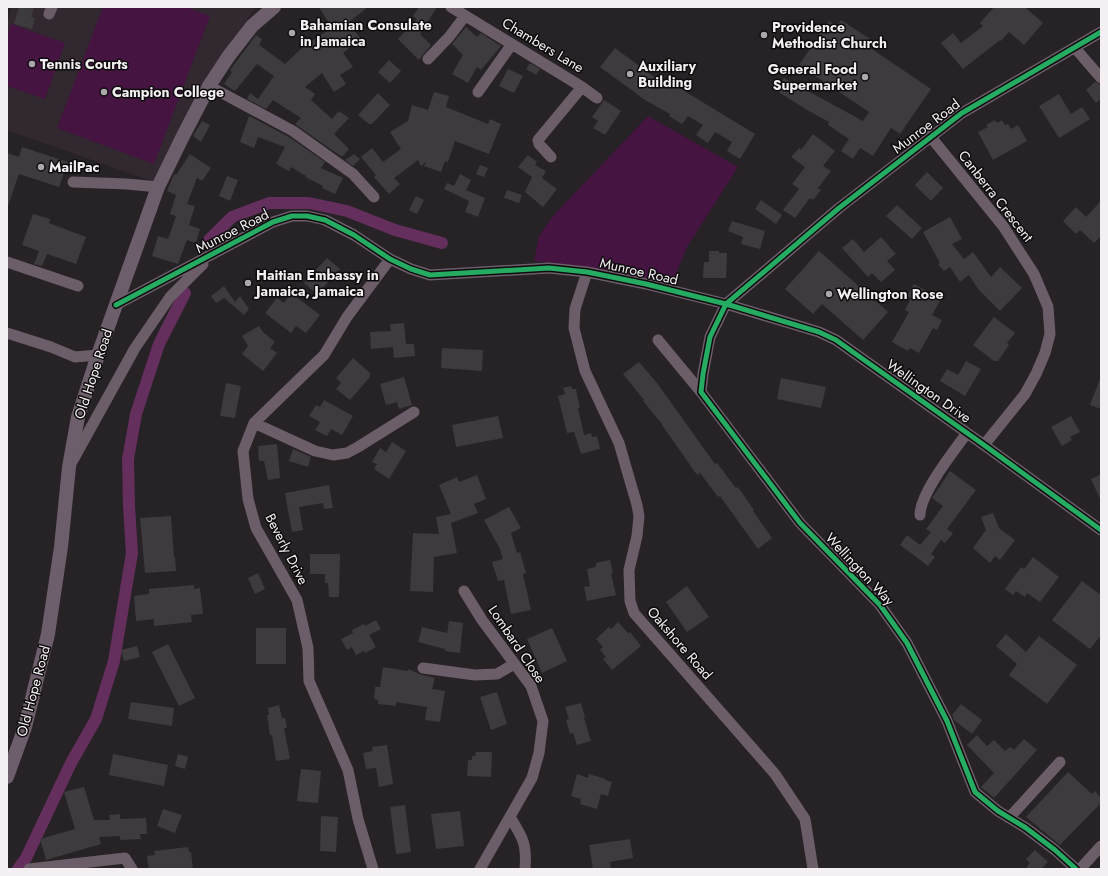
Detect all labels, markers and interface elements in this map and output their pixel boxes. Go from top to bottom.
street label: Chambers Lane [498,13,588,77]
place label: Bahamian Consulate in Jamaica [300,15,432,51]
place label: Providence Methodist Church [772,17,887,53]
marker: Bahamian Consulate in Jamaica [287,28,297,38]
marker: Providence Methodist Church [759,30,769,40]
place label: Tennis Courts [40,54,128,74]
place label: Auxiliary Building [637,56,697,92]
marker: Tennis Courts [27,59,37,69]
place label: General Food Supermarket [768,59,858,95]
marker: Auxiliary Building [625,69,635,79]
marker: General Food Supermarket [860,72,870,82]
place label: Campion College [112,82,224,102]
marker: Campion College [99,87,109,97]
street label: Munroe Road [888,94,964,158]
street label: Canberra Crescent [954,146,1038,246]
place label: MailPac [49,157,100,177]
marker: MailPac [36,162,46,172]
street label: Munroe Road [192,204,272,258]
street label: Munroe Road [598,252,680,290]
place label: Haitian Embassy in Jamaica, Jamaica [253,265,379,301]
marker: Haitian Embassy in Jamaica, Jamaica [243,278,253,288]
place label: Wellington Rose [837,284,944,304]
marker: Wellington Rose [824,289,834,299]
street label: Old Hope Road [69,326,117,422]
street label: Wellington Drive [883,354,975,428]
street label: Beverly Drive [261,510,313,588]
street label: Wellington Way [821,528,900,611]
street label: Lombard Close [484,601,550,687]
street label: Oakshore Road [643,602,717,684]
street label: Old Hope Road [11,643,55,739]

